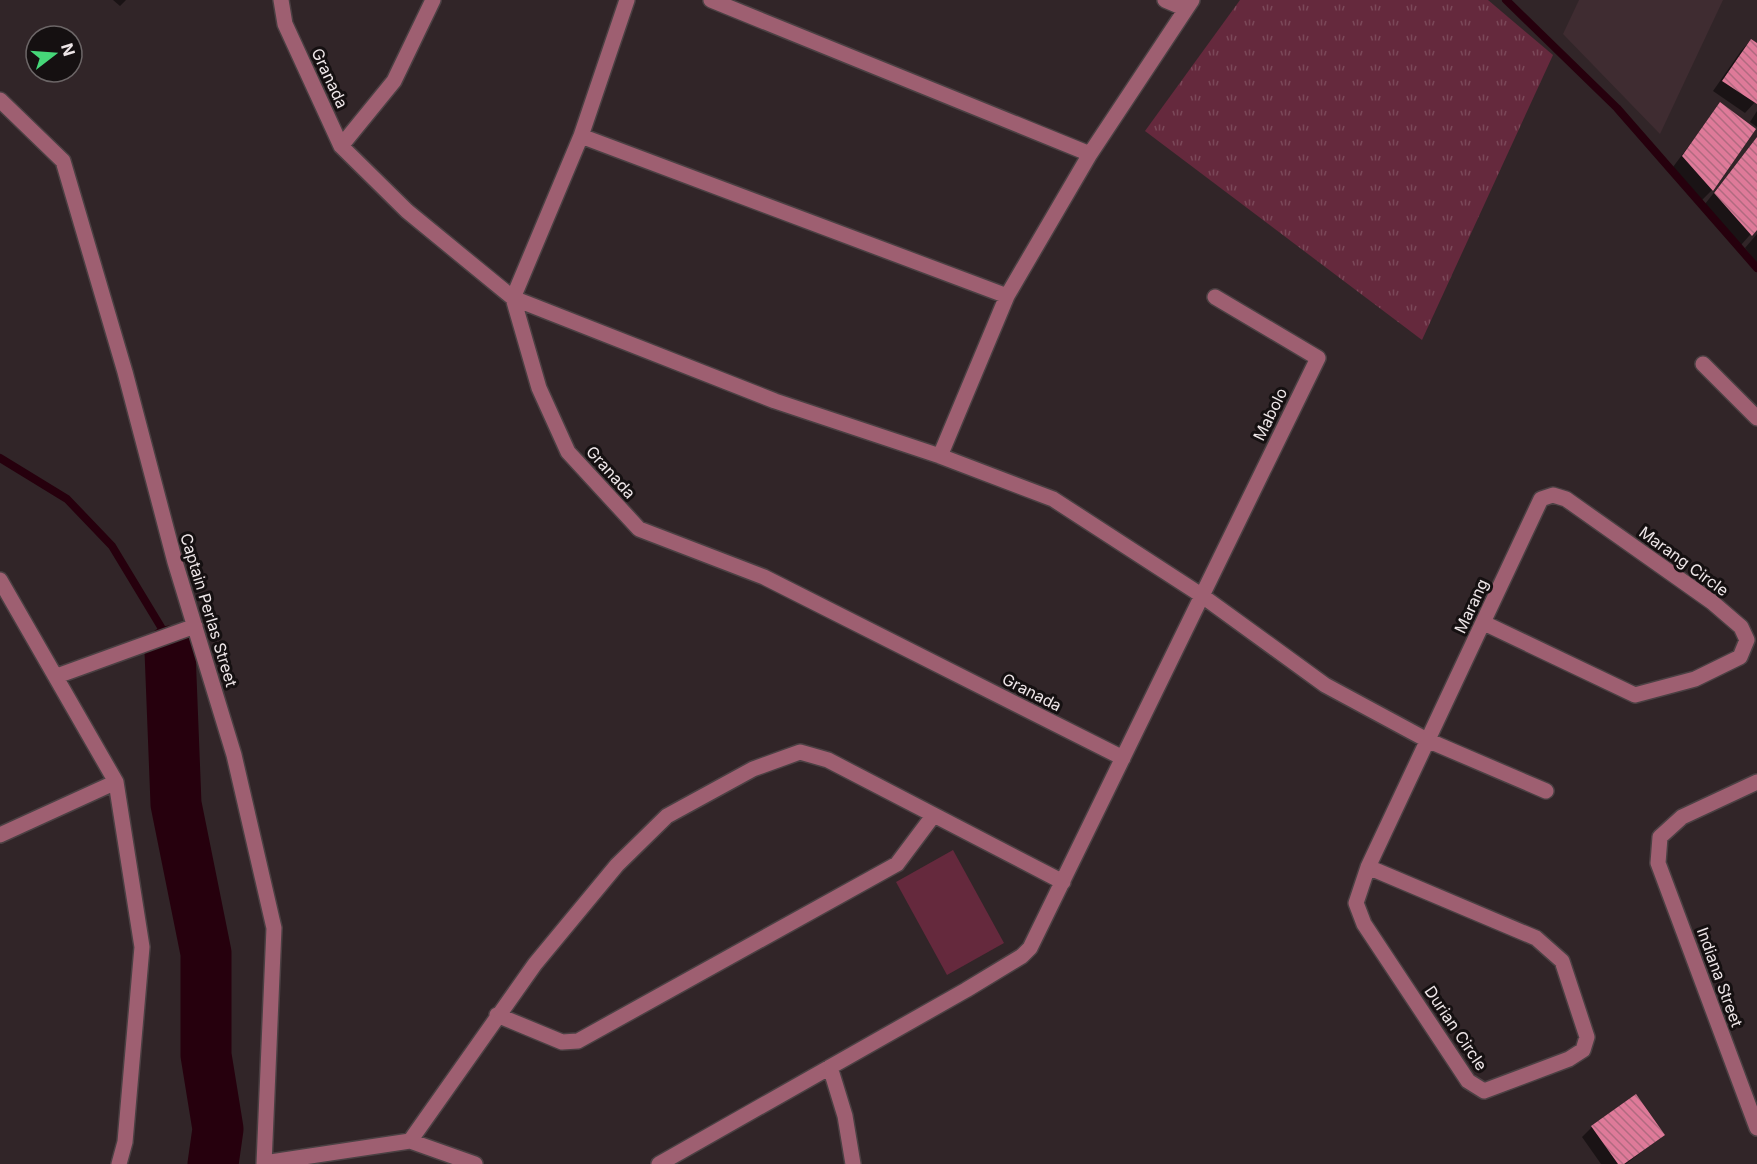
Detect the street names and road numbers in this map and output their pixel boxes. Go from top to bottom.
street label: Granada [307,45,353,111]
street label: Mabolo [1249,384,1291,444]
street label: Granada [582,441,640,503]
street label: Marang Circle [1635,522,1733,600]
street label: Captain Perlas Street [176,531,242,689]
street label: Marang [1450,576,1492,636]
street label: Granada [999,669,1065,715]
street label: Indiana Street [1693,924,1747,1030]
street label: Durian Circle [1420,982,1492,1074]

